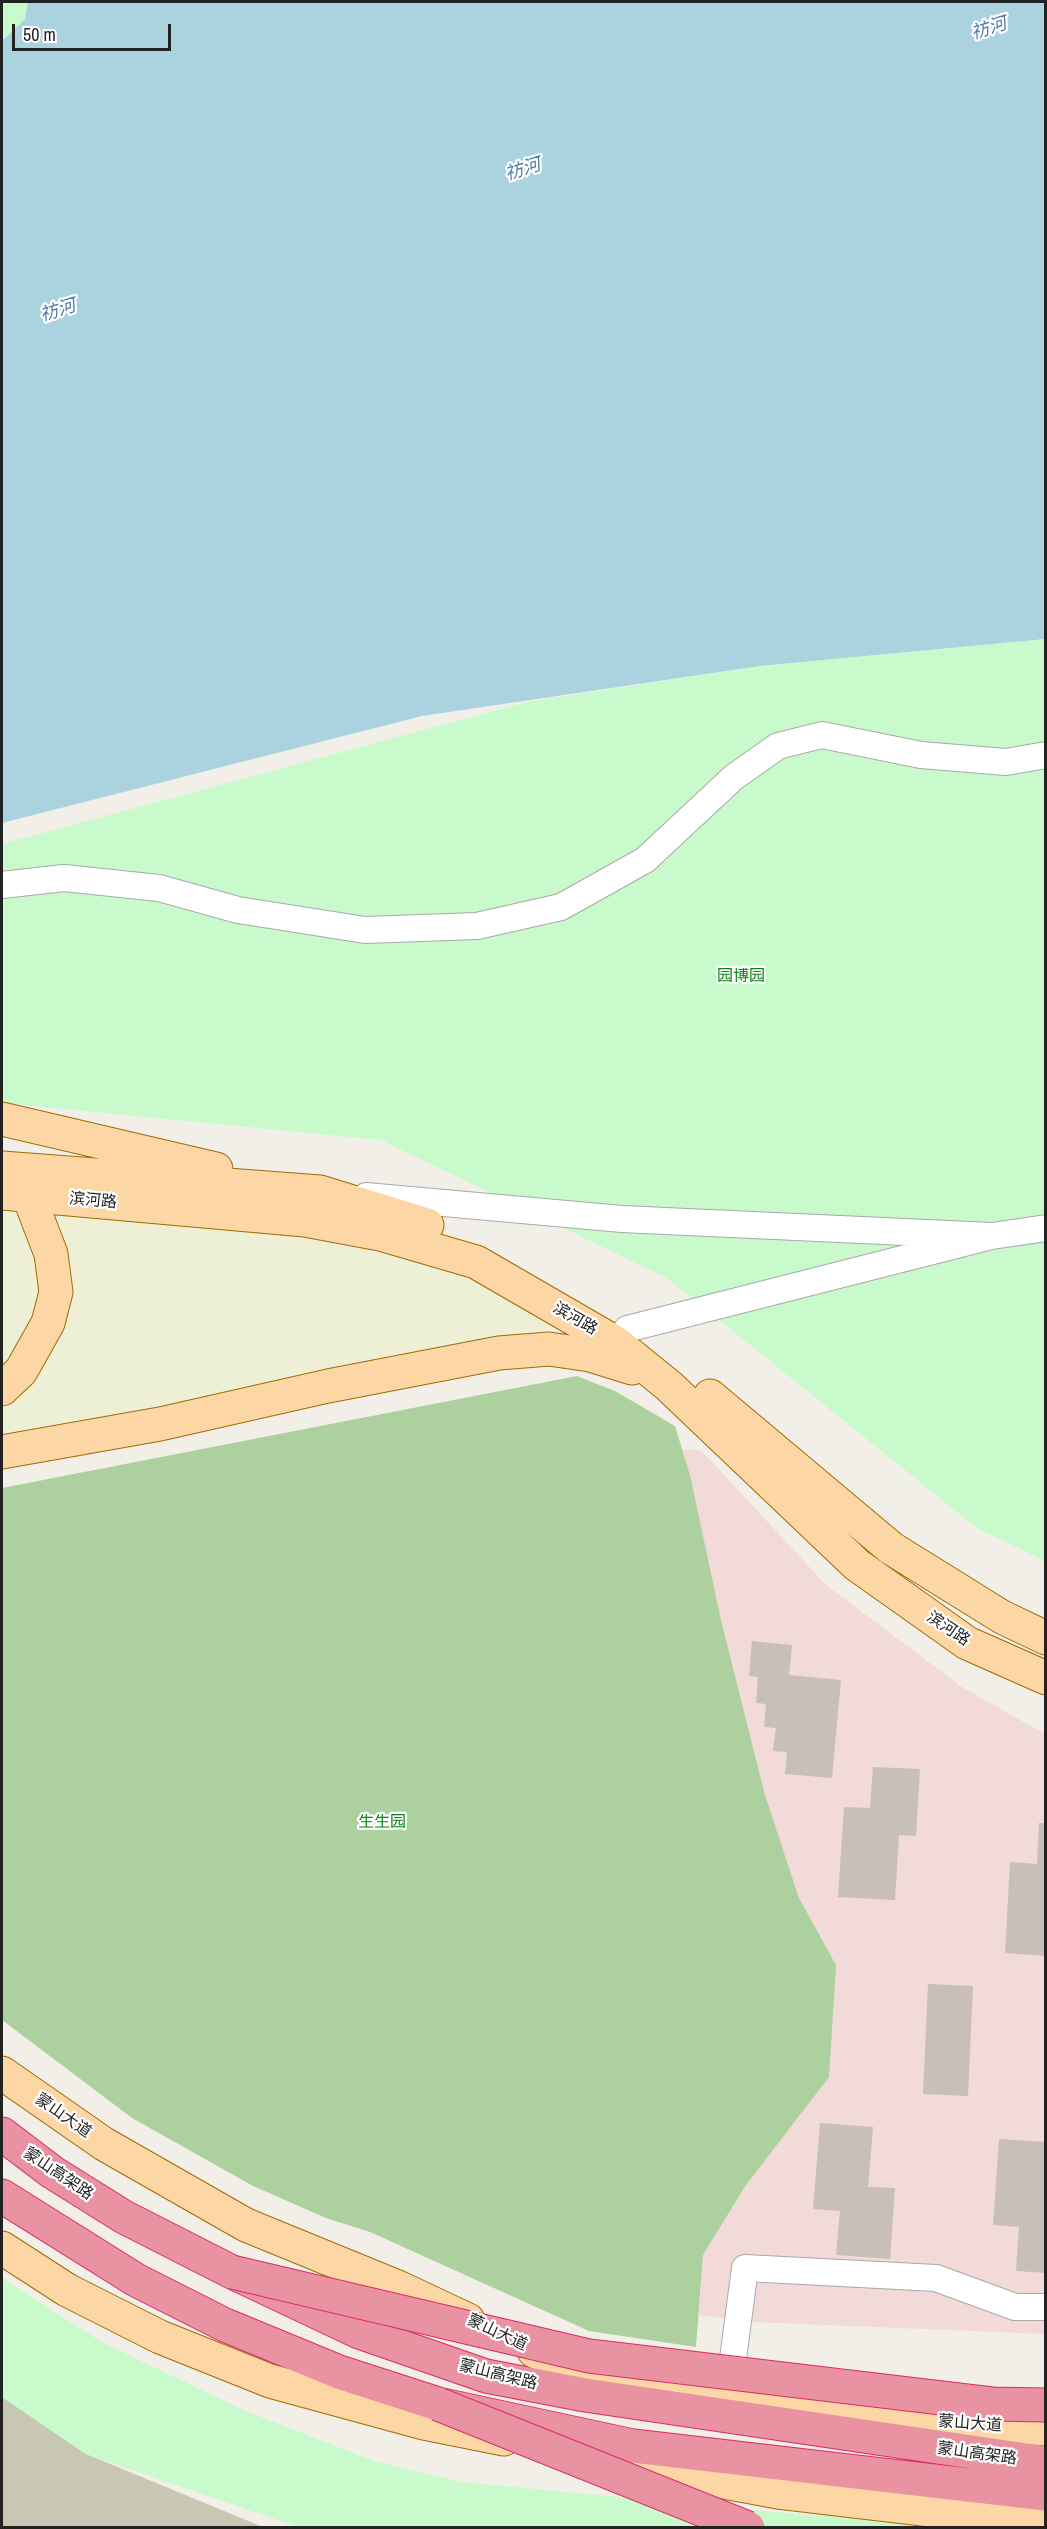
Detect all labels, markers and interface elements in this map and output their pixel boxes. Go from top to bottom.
scale bar [15,12,174,50]
water label: 祊河 [969,13,1009,45]
text: 50 m [23,22,56,47]
water label: 祊河 [503,154,543,186]
water label: 祊河 [38,295,78,327]
park label: 园博园 [717,967,765,987]
street label: 滨河路 [68,1189,118,1213]
street label: 滨河路 [549,1299,601,1339]
street label: 滨河路 [923,1608,973,1650]
park label: 生生园 [358,1813,406,1833]
street label: 蒙山大道 [31,2090,95,2142]
street label: 蒙山高架路 [19,2144,97,2204]
street label: 蒙山大道 [464,2311,530,2355]
street label: 蒙山高架路 [457,2356,539,2394]
street label: 蒙山大道 [937,2412,1003,2436]
street label: 蒙山高架路 [936,2439,1018,2469]

